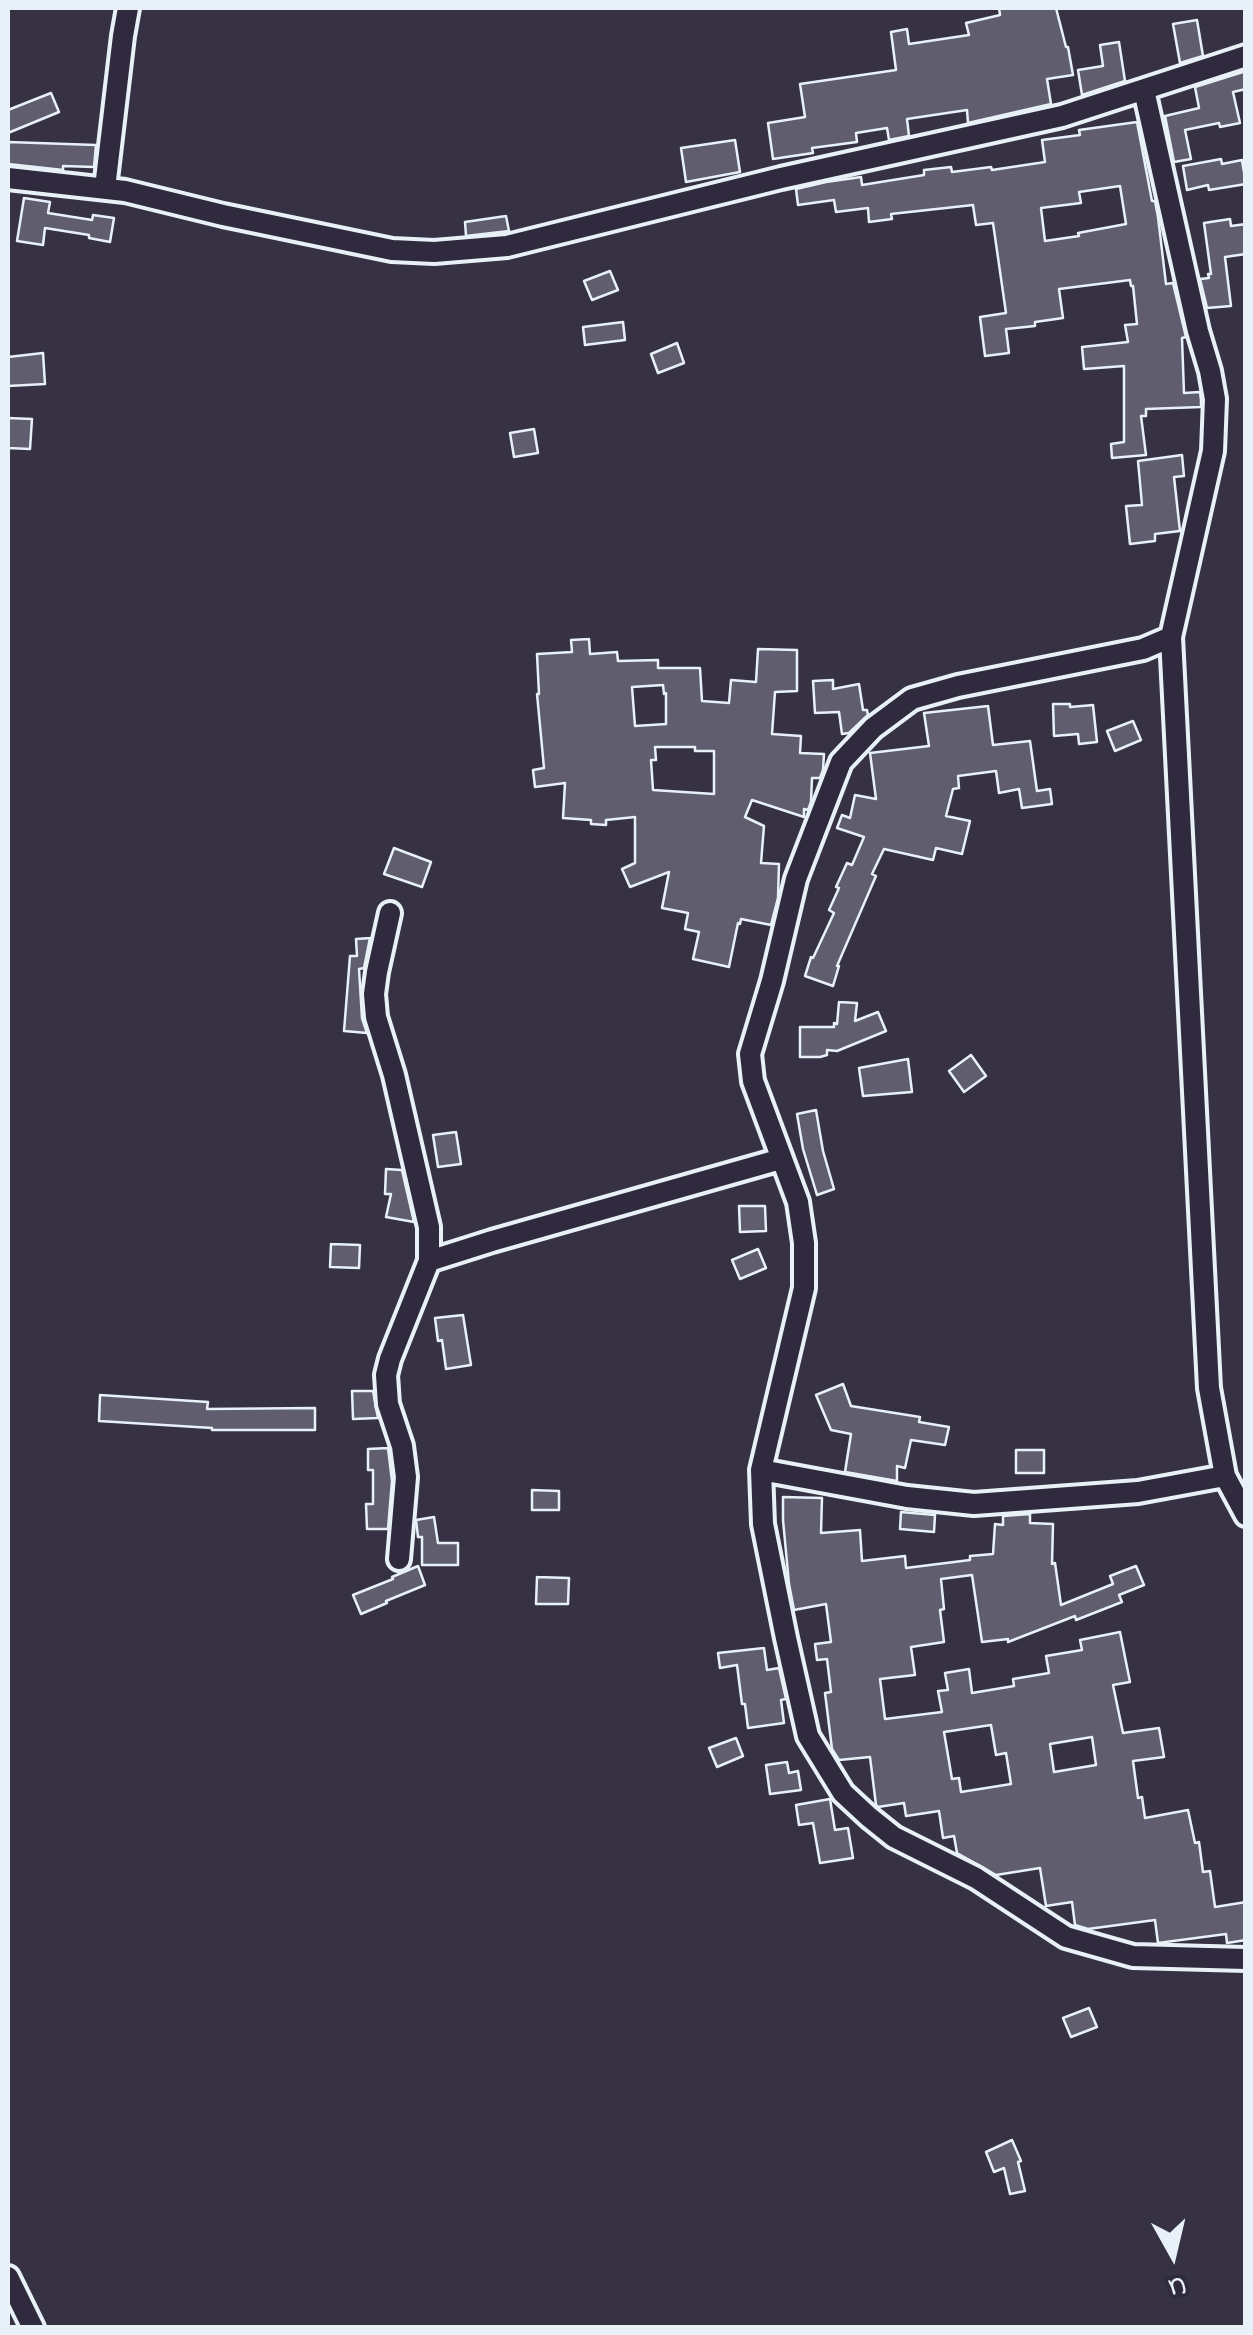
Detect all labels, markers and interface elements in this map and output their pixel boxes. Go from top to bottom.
north arrow [1123,2205,1223,2305]
text: U [1166,2264,1189,2307]

